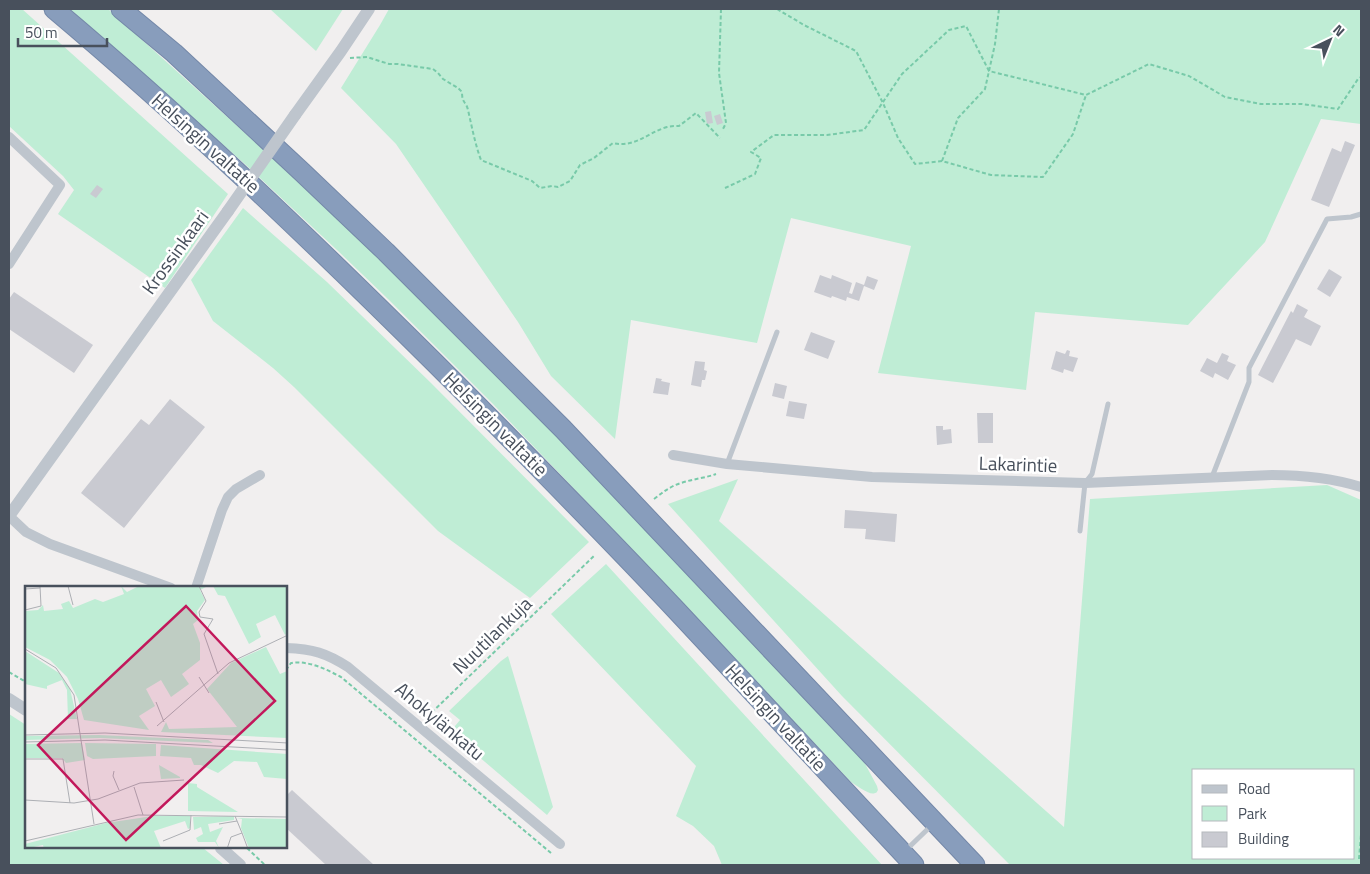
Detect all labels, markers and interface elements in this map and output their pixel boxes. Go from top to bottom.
scale bar [18,15,106,47]
north arrow [1305,15,1355,65]
text: N [1328,19,1350,41]
text: 50 m [25,21,58,44]
street label: Helsingin valtatie [145,86,267,199]
street label: Krossinkaari [134,204,215,300]
street label: Helsingin valtatie [437,365,555,483]
street label: Lakarintie [978,448,1058,479]
inset map [25,586,288,849]
street label: Nuutilankuja [445,589,538,680]
street label: Helsingin valtatie [719,656,834,777]
street label: Ahokylänkatu [389,674,491,767]
legend [1192,769,1355,859]
text: Road [1238,777,1270,800]
text: Park [1238,802,1267,825]
text: Building [1238,827,1289,850]

